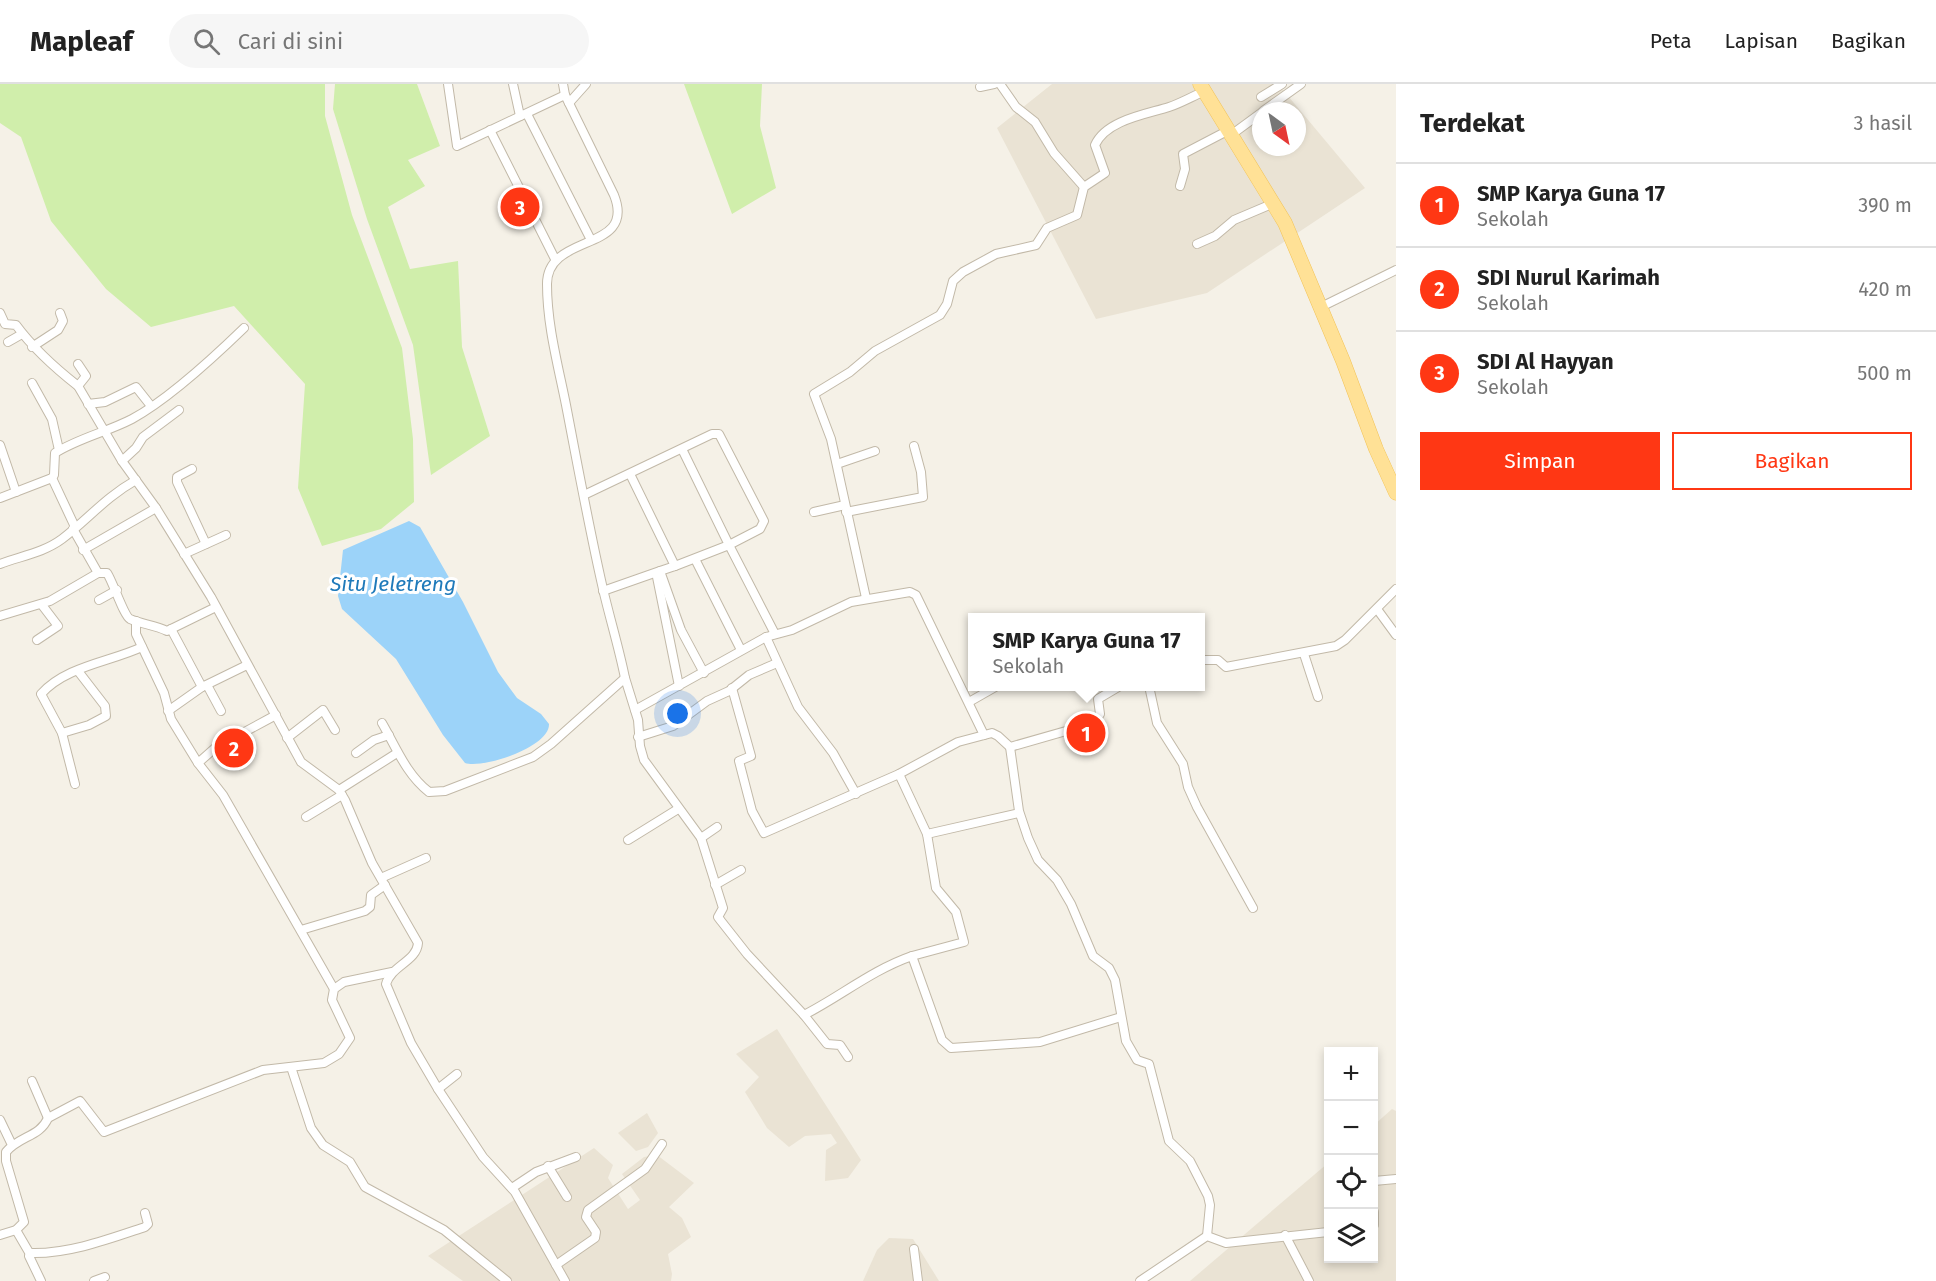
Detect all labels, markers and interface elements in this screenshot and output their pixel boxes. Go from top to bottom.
search box [169,14,589,68]
text: Mapleaf [30,25,133,58]
icon: search [190,25,223,58]
text: Cari di sini [238,28,343,55]
text: Peta [1650,28,1692,54]
text: Lapisan [1725,28,1798,54]
text: Bagikan [1831,28,1906,54]
north arrow [1252,102,1306,156]
text: Terdekat [1420,108,1525,139]
text: 3 hasil [1853,111,1912,135]
text: SMP Karya Guna 17 [1477,180,1665,207]
pin: 3 [500,184,540,230]
text: 1 [1435,193,1444,217]
text: 390 m [1858,193,1912,217]
text: Sekolah [1477,207,1549,231]
text: SDI Nurul Karimah [1477,264,1660,291]
text: 2 [1434,277,1445,301]
text: 420 m [1858,277,1912,301]
text: Sekolah [1477,291,1549,315]
text: SDI Al Hayyan [1477,348,1614,375]
text: 3 [1434,361,1445,385]
text: 500 m [1857,361,1912,385]
text: Sekolah [1477,375,1549,399]
button: Simpan [1420,432,1660,490]
button: Bagikan [1672,432,1912,490]
water label: Situ Jeletreng [329,571,456,597]
popup [968,613,1205,691]
text: SMP Karya Guna 17 [992,627,1181,654]
text: Sekolah [992,654,1064,678]
your location [663,699,692,728]
pin: 1 [1066,710,1106,756]
pin: 2 [214,726,254,770]
map controls [1324,1047,1378,1263]
button: + [1324,1047,1378,1101]
button: − [1324,1101,1378,1155]
button: locate [1324,1155,1378,1209]
button: layers [1324,1209,1378,1263]

